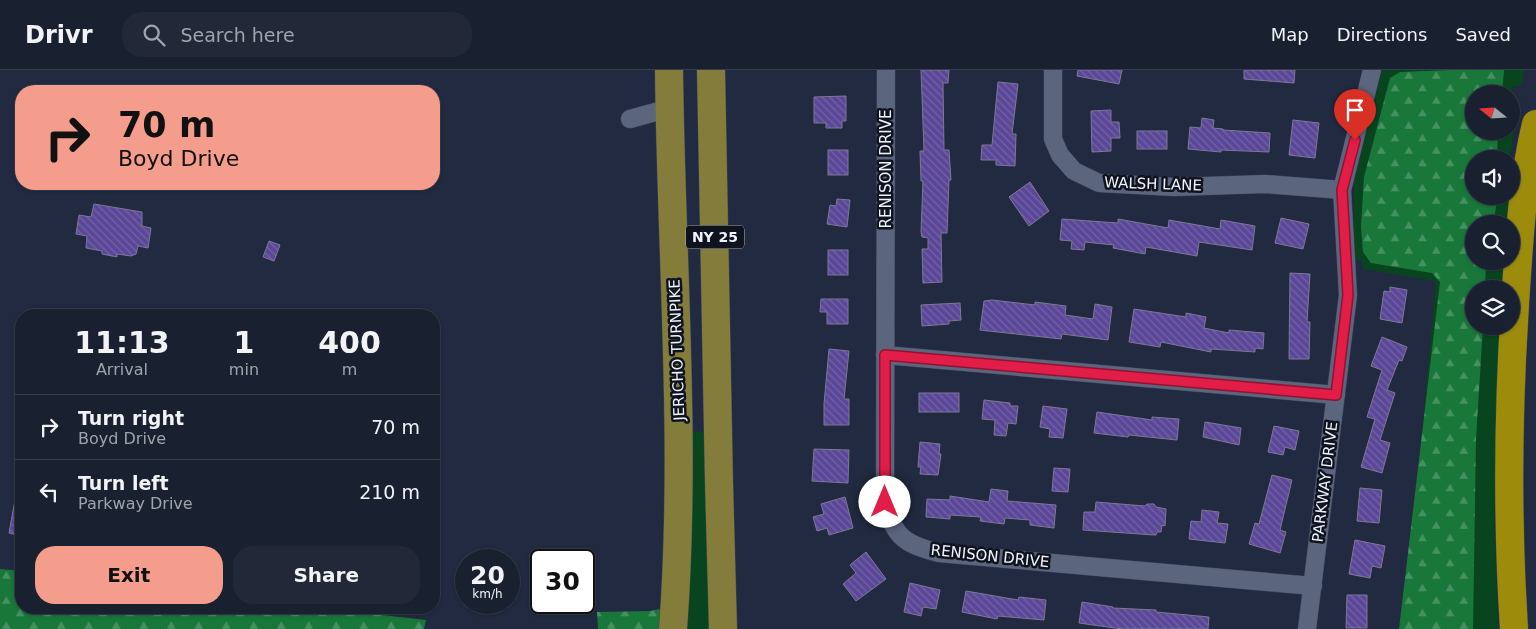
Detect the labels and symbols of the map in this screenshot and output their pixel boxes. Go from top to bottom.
north arrow [1465,85,1520,140]
pin [1334,89,1376,140]
street label: RENISON DRIVE [877,110,895,229]
street label: WALSH LANE [1104,173,1202,195]
road number: NY 25 [686,226,744,248]
street label: JERICHO TURNPIKE [666,279,689,422]
street label: PARKWAY DRIVE [1309,421,1341,543]
position arrow [858,475,910,527]
street label: RENISON DRIVE [930,541,1050,571]
speed limit sign: 30 [530,549,595,614]

